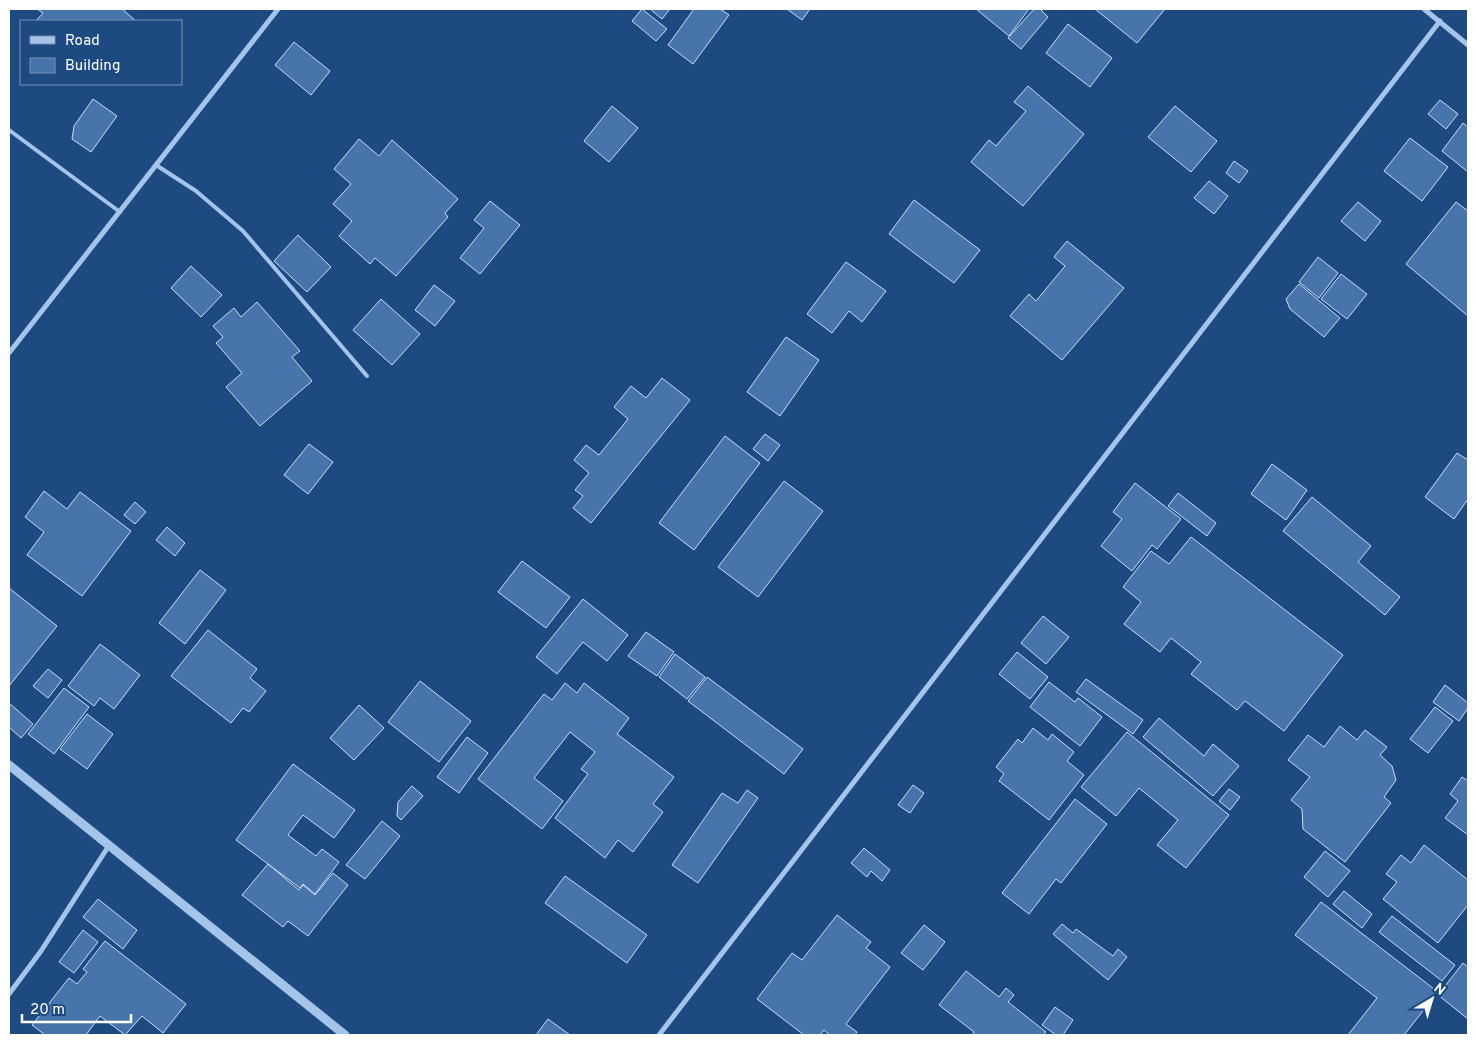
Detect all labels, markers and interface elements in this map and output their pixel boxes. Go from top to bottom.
legend [20,20,182,85]
text: Road [65,32,100,51]
text: Building [65,57,120,76]
north arrow [1407,974,1457,1024]
text: N [1430,980,1448,1000]
scale bar [22,992,131,1024]
text: 20 m [30,1001,65,1020]

